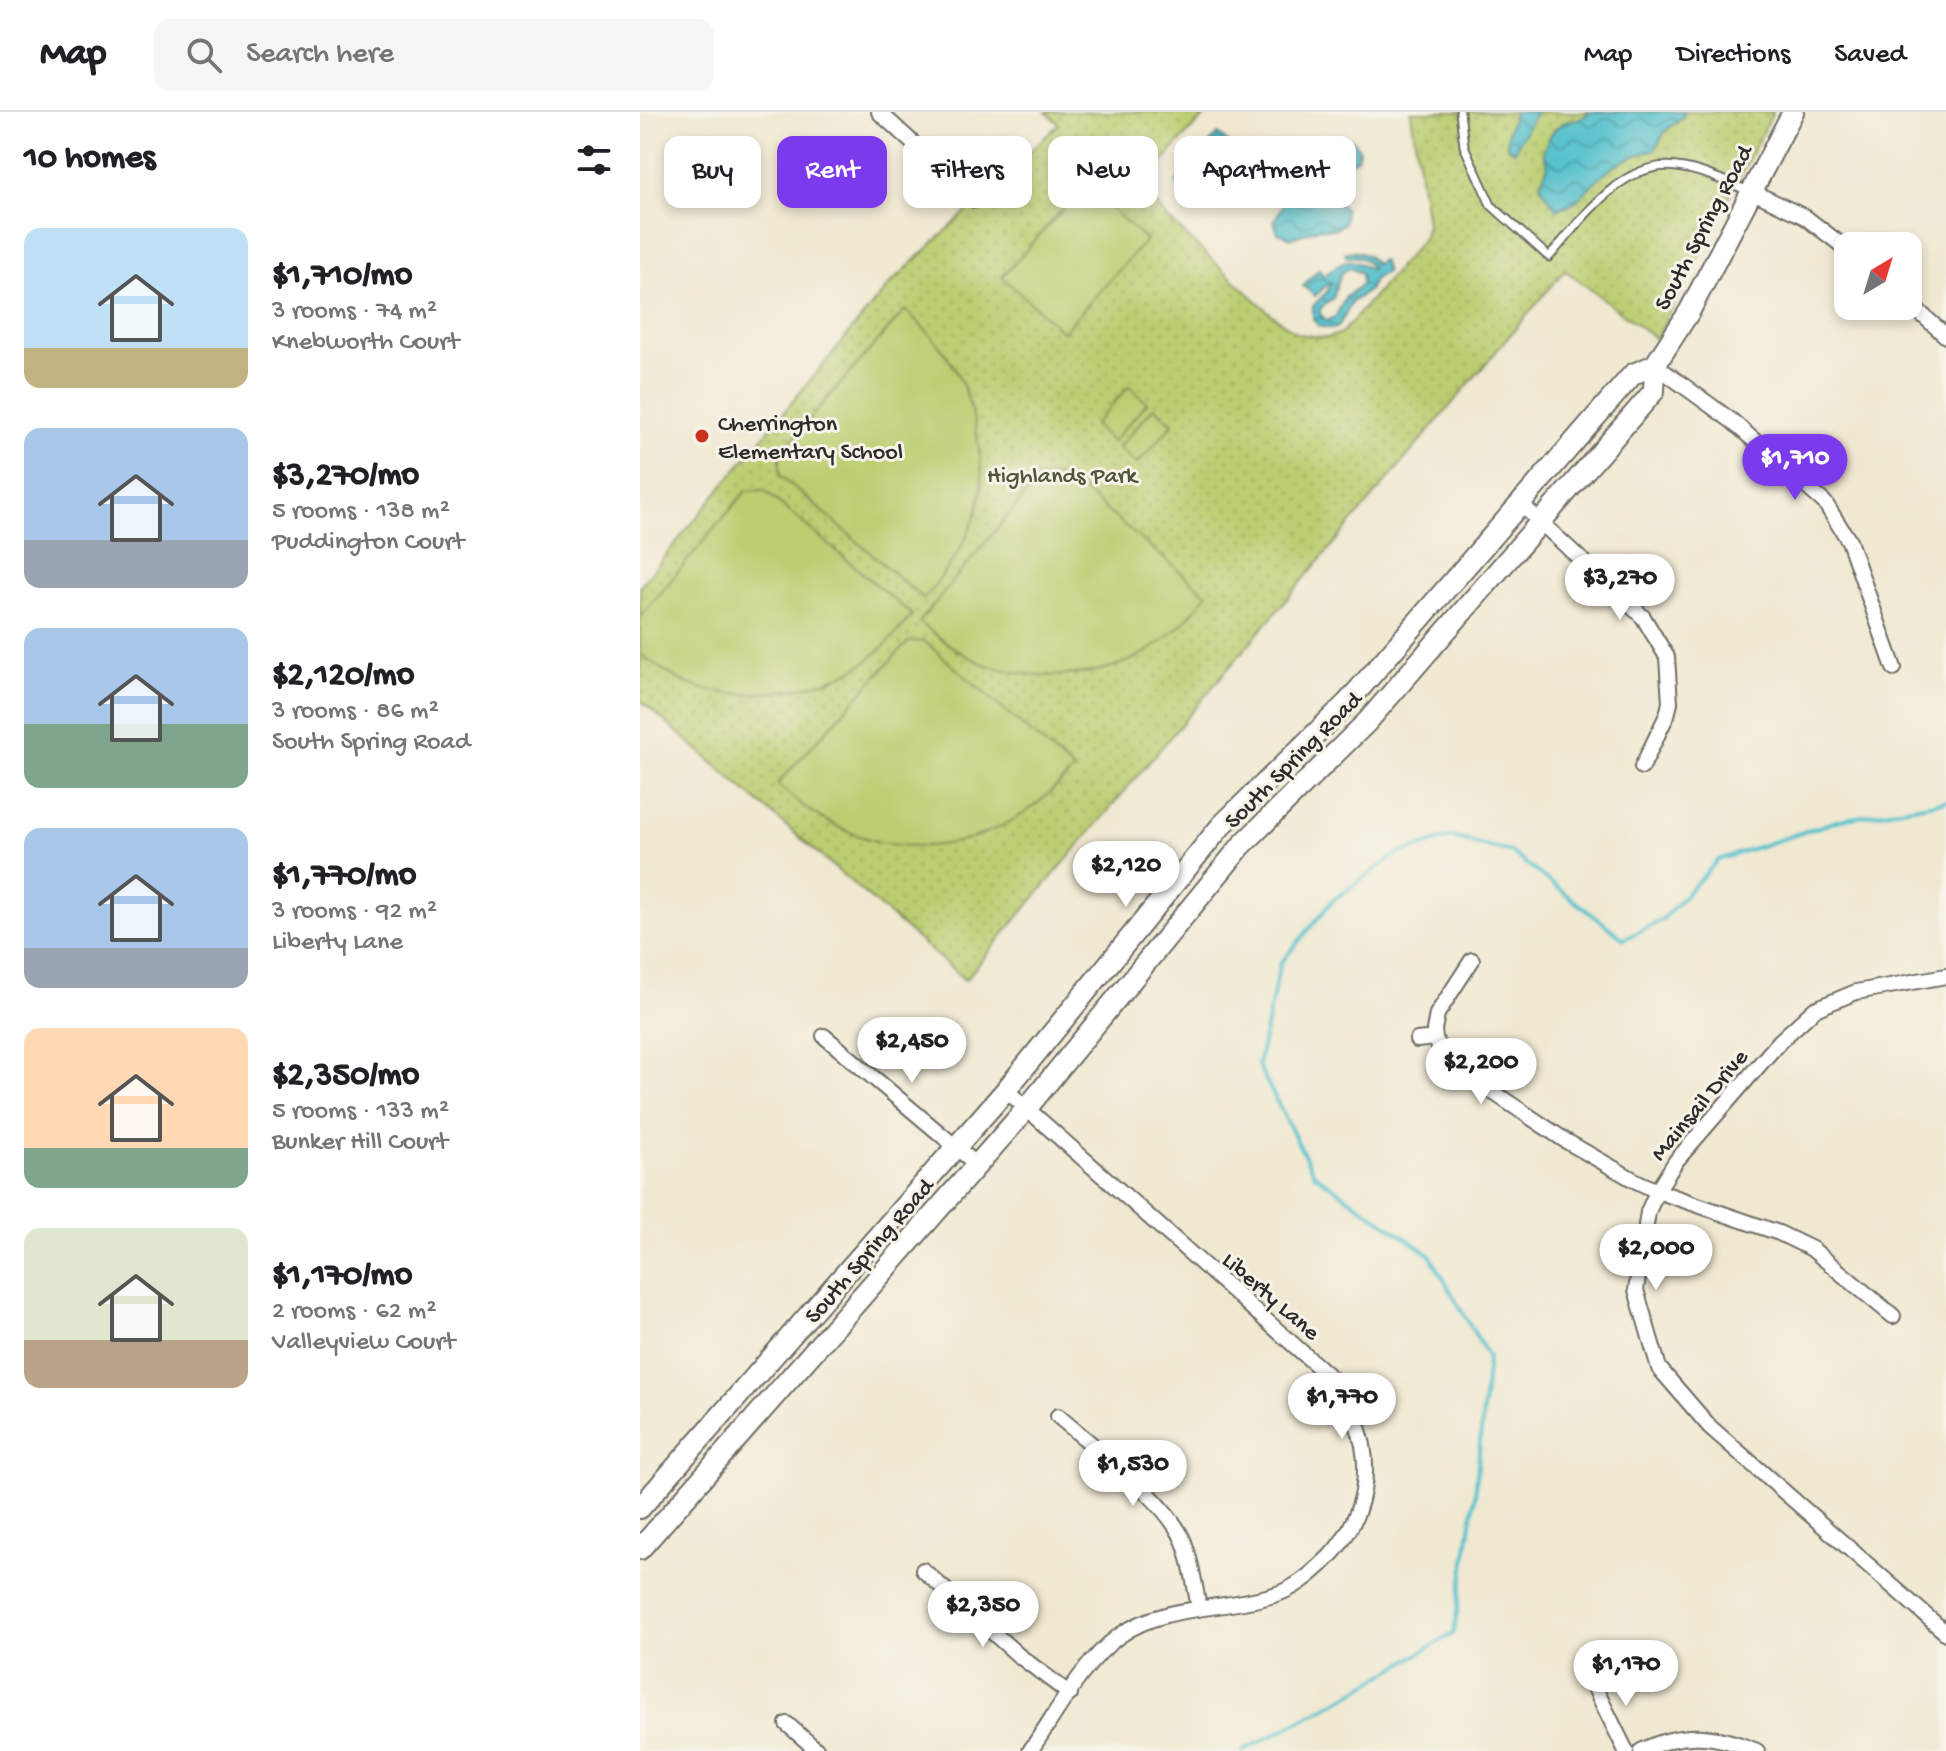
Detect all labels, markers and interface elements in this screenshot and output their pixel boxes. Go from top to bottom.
search box [154,19,714,91]
text: Map [40,33,106,77]
icon: search [182,33,226,77]
text: Search here [246,38,394,73]
text: Map [1584,39,1632,72]
text: Directions [1676,39,1790,72]
text: Saved [1834,39,1906,72]
chip: Buy [664,136,761,208]
chip: Rent [777,136,887,208]
chip: Filters [903,136,1032,208]
chip: New [1048,136,1158,208]
chip: Apartment [1174,136,1356,208]
icon: filters [572,138,616,182]
street label: South Spring Road [1649,139,1762,316]
text: 10 homes [24,140,155,180]
north arrow [1834,232,1922,320]
map controls [1834,232,1922,320]
text: $1,710/mo [272,257,412,297]
icon: home [88,260,184,356]
text: 3 rooms · 74 m² [272,297,437,328]
text: Knebworth Court [272,328,459,359]
place label: Cherrington Elementary School [718,411,903,468]
marker: Cherrington Elementary School [693,427,711,445]
pin: $1,710 [1730,434,1860,502]
text: $1,710 [1760,444,1830,475]
text: $3,270/mo [272,457,419,497]
icon: home [88,460,184,556]
park label: Highlands Park [987,463,1139,492]
text: 5 rooms · 138 m² [272,497,450,528]
text: Puddington Court [272,528,464,559]
pin: $3,270 [1555,554,1685,622]
text: $3,270 [1583,564,1657,595]
text: $2,120/mo [272,657,414,697]
icon: home [88,660,184,756]
street label: South Spring Road [1220,685,1371,836]
text: 3 rooms · 86 m² [272,697,439,728]
text: South Spring Road [272,728,470,759]
pin: $2,120 [1061,841,1191,909]
text: $2,120 [1091,851,1161,882]
text: $1,770/mo [272,857,416,897]
icon: home [88,860,184,956]
text: 3 rooms · 92 m² [272,897,437,928]
text: Liberty Lane [272,928,403,959]
pin: $2,450 [847,1017,977,1085]
text: $2,450 [875,1027,949,1058]
pin: $2,200 [1416,1038,1546,1106]
street label: Mainsail Drive [1645,1044,1756,1168]
text: $2,200 [1444,1048,1518,1079]
text: $2,350/mo [272,1057,419,1097]
icon: home [88,1060,184,1156]
text: 5 rooms · 133 m² [272,1097,449,1128]
text: Bunker Hill Court [272,1128,448,1159]
street label: South Spring Road [800,1172,943,1331]
pin: $2,000 [1591,1224,1721,1292]
text: $2,000 [1618,1234,1694,1265]
street label: Liberty Lane [1215,1247,1325,1349]
text: $1,170/mo [272,1257,412,1297]
icon: home [88,1260,184,1356]
text: 2 rooms · 62 m² [272,1297,436,1328]
text: Valleyview Court [272,1328,455,1359]
pin: $1,770 [1277,1373,1407,1441]
text: $1,770 [1306,1383,1378,1414]
pin: $1,530 [1068,1440,1198,1508]
text: $1,530 [1097,1450,1169,1481]
pin: $2,350 [918,1581,1048,1649]
text: $2,350 [946,1591,1020,1622]
pin: $1,170 [1561,1640,1691,1708]
text: $1,170 [1591,1650,1661,1681]

